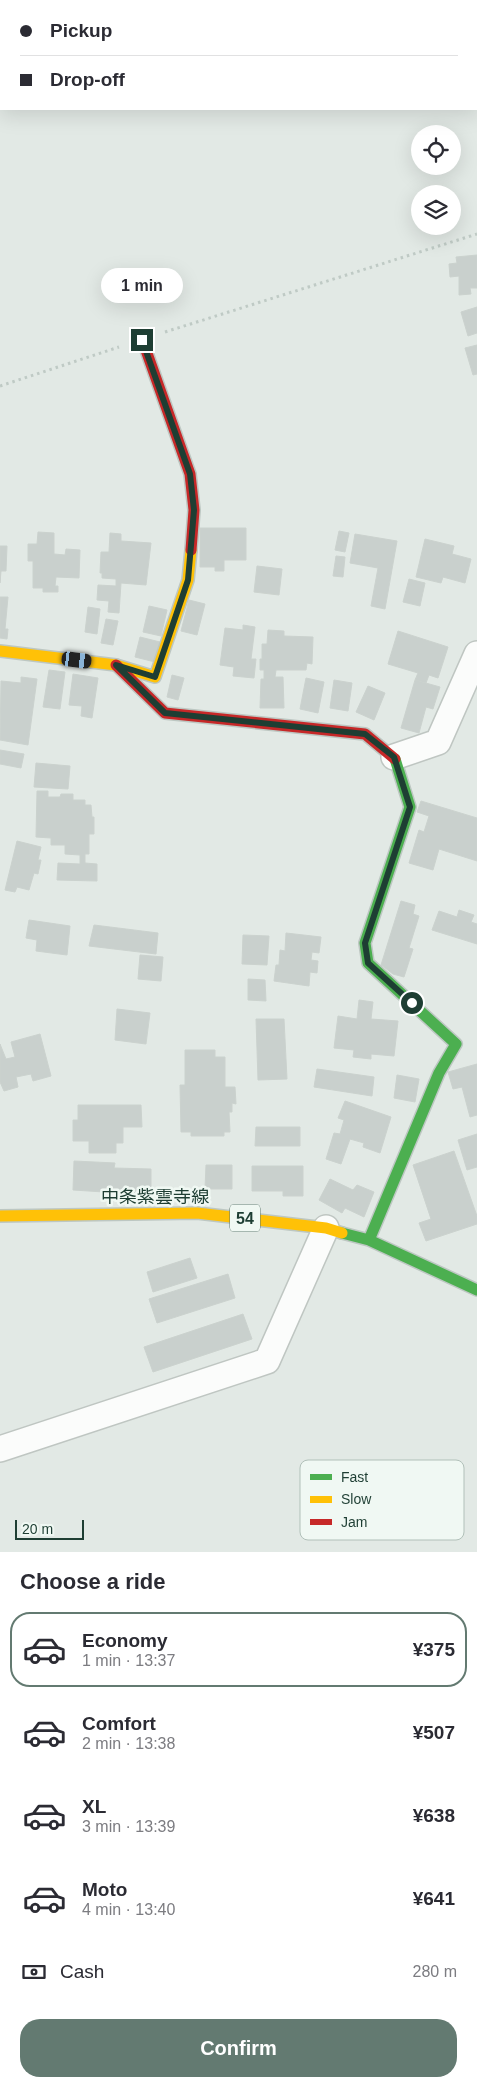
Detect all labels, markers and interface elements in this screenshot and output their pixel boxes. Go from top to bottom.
text: Pickup [50,20,112,41]
text: Drop-off [50,69,125,90]
map controls [411,125,461,235]
button: locate [411,125,461,175]
button: layers [411,185,461,235]
callout: 1 min [101,268,183,302]
text: 1 min [121,277,163,294]
route end [131,329,153,351]
car [61,651,92,669]
route start [401,992,423,1014]
street label: 中条紫雲寺線 [101,1187,209,1207]
road number: 54 [230,1204,260,1232]
legend [300,1460,464,1540]
text: Fast [341,1469,368,1485]
text: Slow [341,1491,372,1507]
text: Jam [341,1514,367,1530]
scale bar [15,1517,84,1540]
text: 20 m [22,1521,53,1537]
text: Choose a ride [20,1569,165,1594]
icon: car [22,1627,67,1672]
text: Economy [82,1630,168,1651]
text: ¥375 [413,1639,455,1660]
text: 1 min · 13:37 [82,1652,175,1669]
icon: car [22,1710,67,1755]
text: Comfort [82,1713,156,1734]
text: ¥507 [413,1722,455,1743]
text: 2 min · 13:38 [82,1735,175,1752]
icon: car [22,1793,67,1838]
text: XL [82,1796,106,1817]
text: ¥638 [413,1805,455,1826]
text: 3 min · 13:39 [82,1818,175,1835]
icon: car [22,1876,67,1921]
text: Moto [82,1879,127,1900]
text: ¥641 [413,1888,455,1909]
text: 4 min · 13:40 [82,1901,175,1918]
icon: cash [20,1958,48,1986]
text: Cash [60,1961,104,1982]
text: 280 m [413,1963,457,1980]
button: Confirm [20,2019,457,2077]

